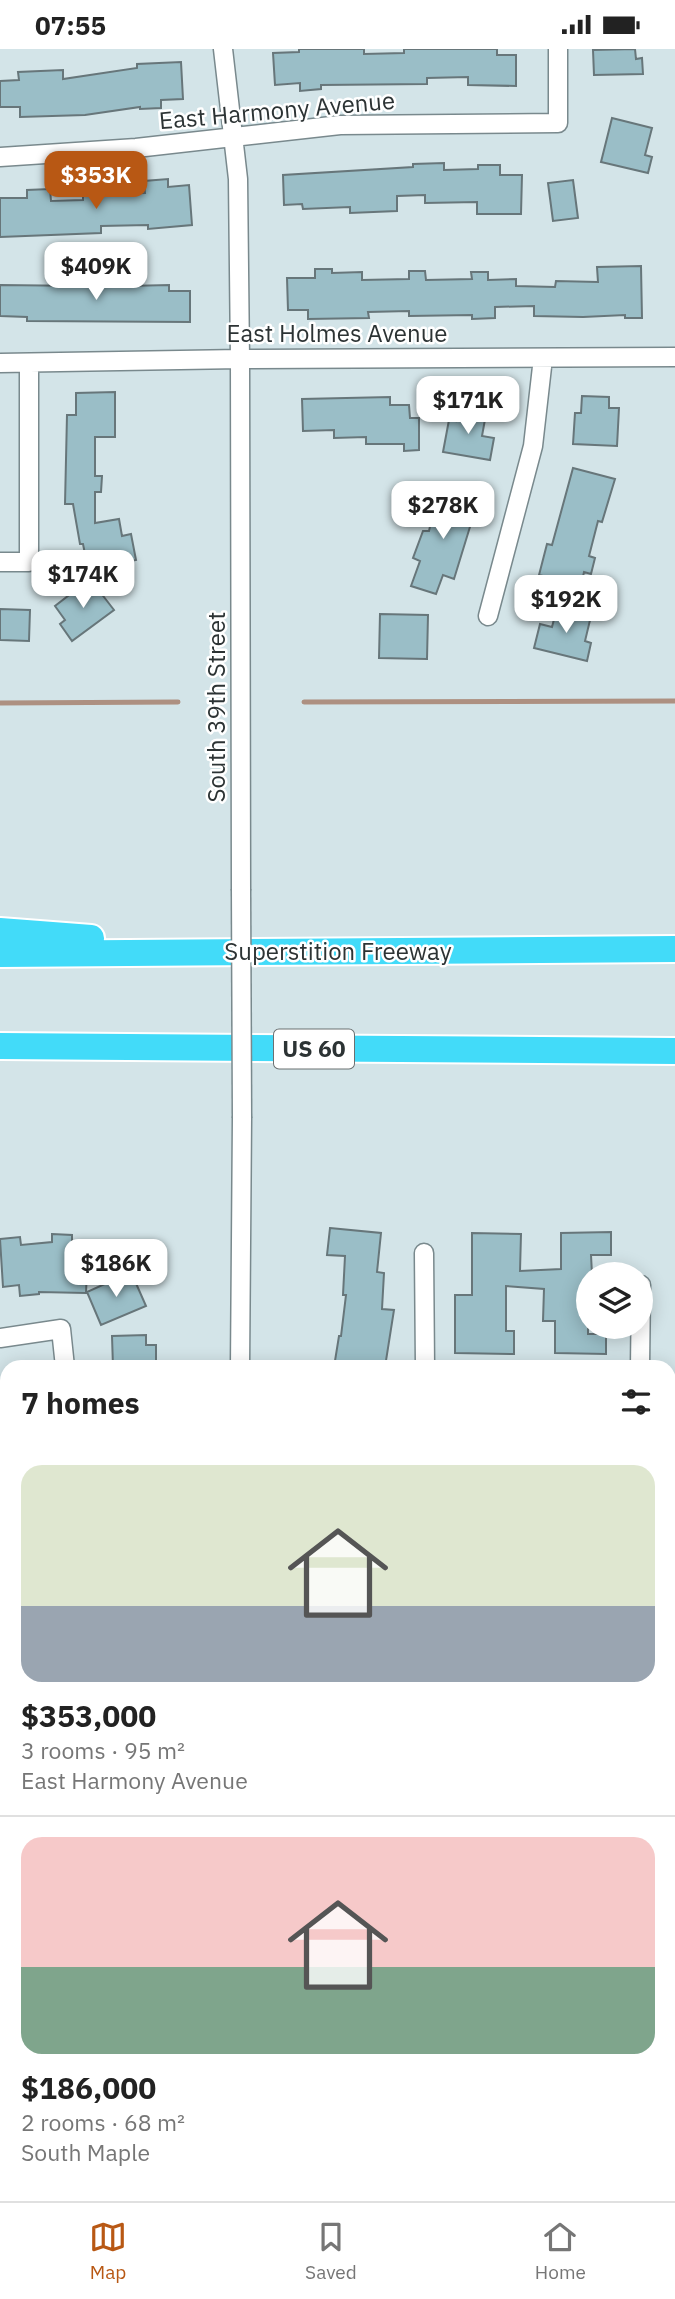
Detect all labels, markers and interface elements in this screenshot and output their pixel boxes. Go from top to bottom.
text: 07:55 [35,8,106,42]
street label: East Harmony Avenue [158,84,396,136]
pin: $353K [47,151,145,211]
text: $353K [60,159,132,189]
pin: $409K [47,243,145,302]
text: $409K [60,250,132,280]
street label: East Holmes Avenue [227,317,447,349]
pin: $171K [419,377,517,436]
text: $171K [432,384,504,414]
pin: $278K [394,482,492,541]
text: $278K [407,489,479,519]
pin: $174K [34,551,132,610]
text: $174K [47,558,119,588]
pin: $192K [517,575,615,635]
text: $192K [530,583,602,613]
street label: South 39th Street [200,611,232,803]
street label: Superstition Freeway [224,935,452,967]
road number: US 60 [274,1030,354,1069]
pin: $186K [67,1239,165,1299]
text: $186K [80,1247,152,1277]
map controls [576,1262,653,1339]
button: layers [576,1262,653,1339]
text: 7 homes [21,1383,140,1422]
icon: filters [617,1383,655,1421]
icon: home [275,1510,401,1636]
text: $353,000 [21,1696,156,1735]
text: 3 rooms · 95 m² [21,1735,185,1765]
text: East Harmony Avenue [21,1765,248,1795]
icon: home [275,1882,401,2008]
text: $186,000 [21,2068,156,2107]
text: 2 rooms · 68 m² [21,2107,185,2137]
text: South Maple [21,2137,150,2167]
tab: Map [89,2218,127,2284]
tab: Saved [305,2218,357,2284]
tab: Home [535,2218,586,2284]

